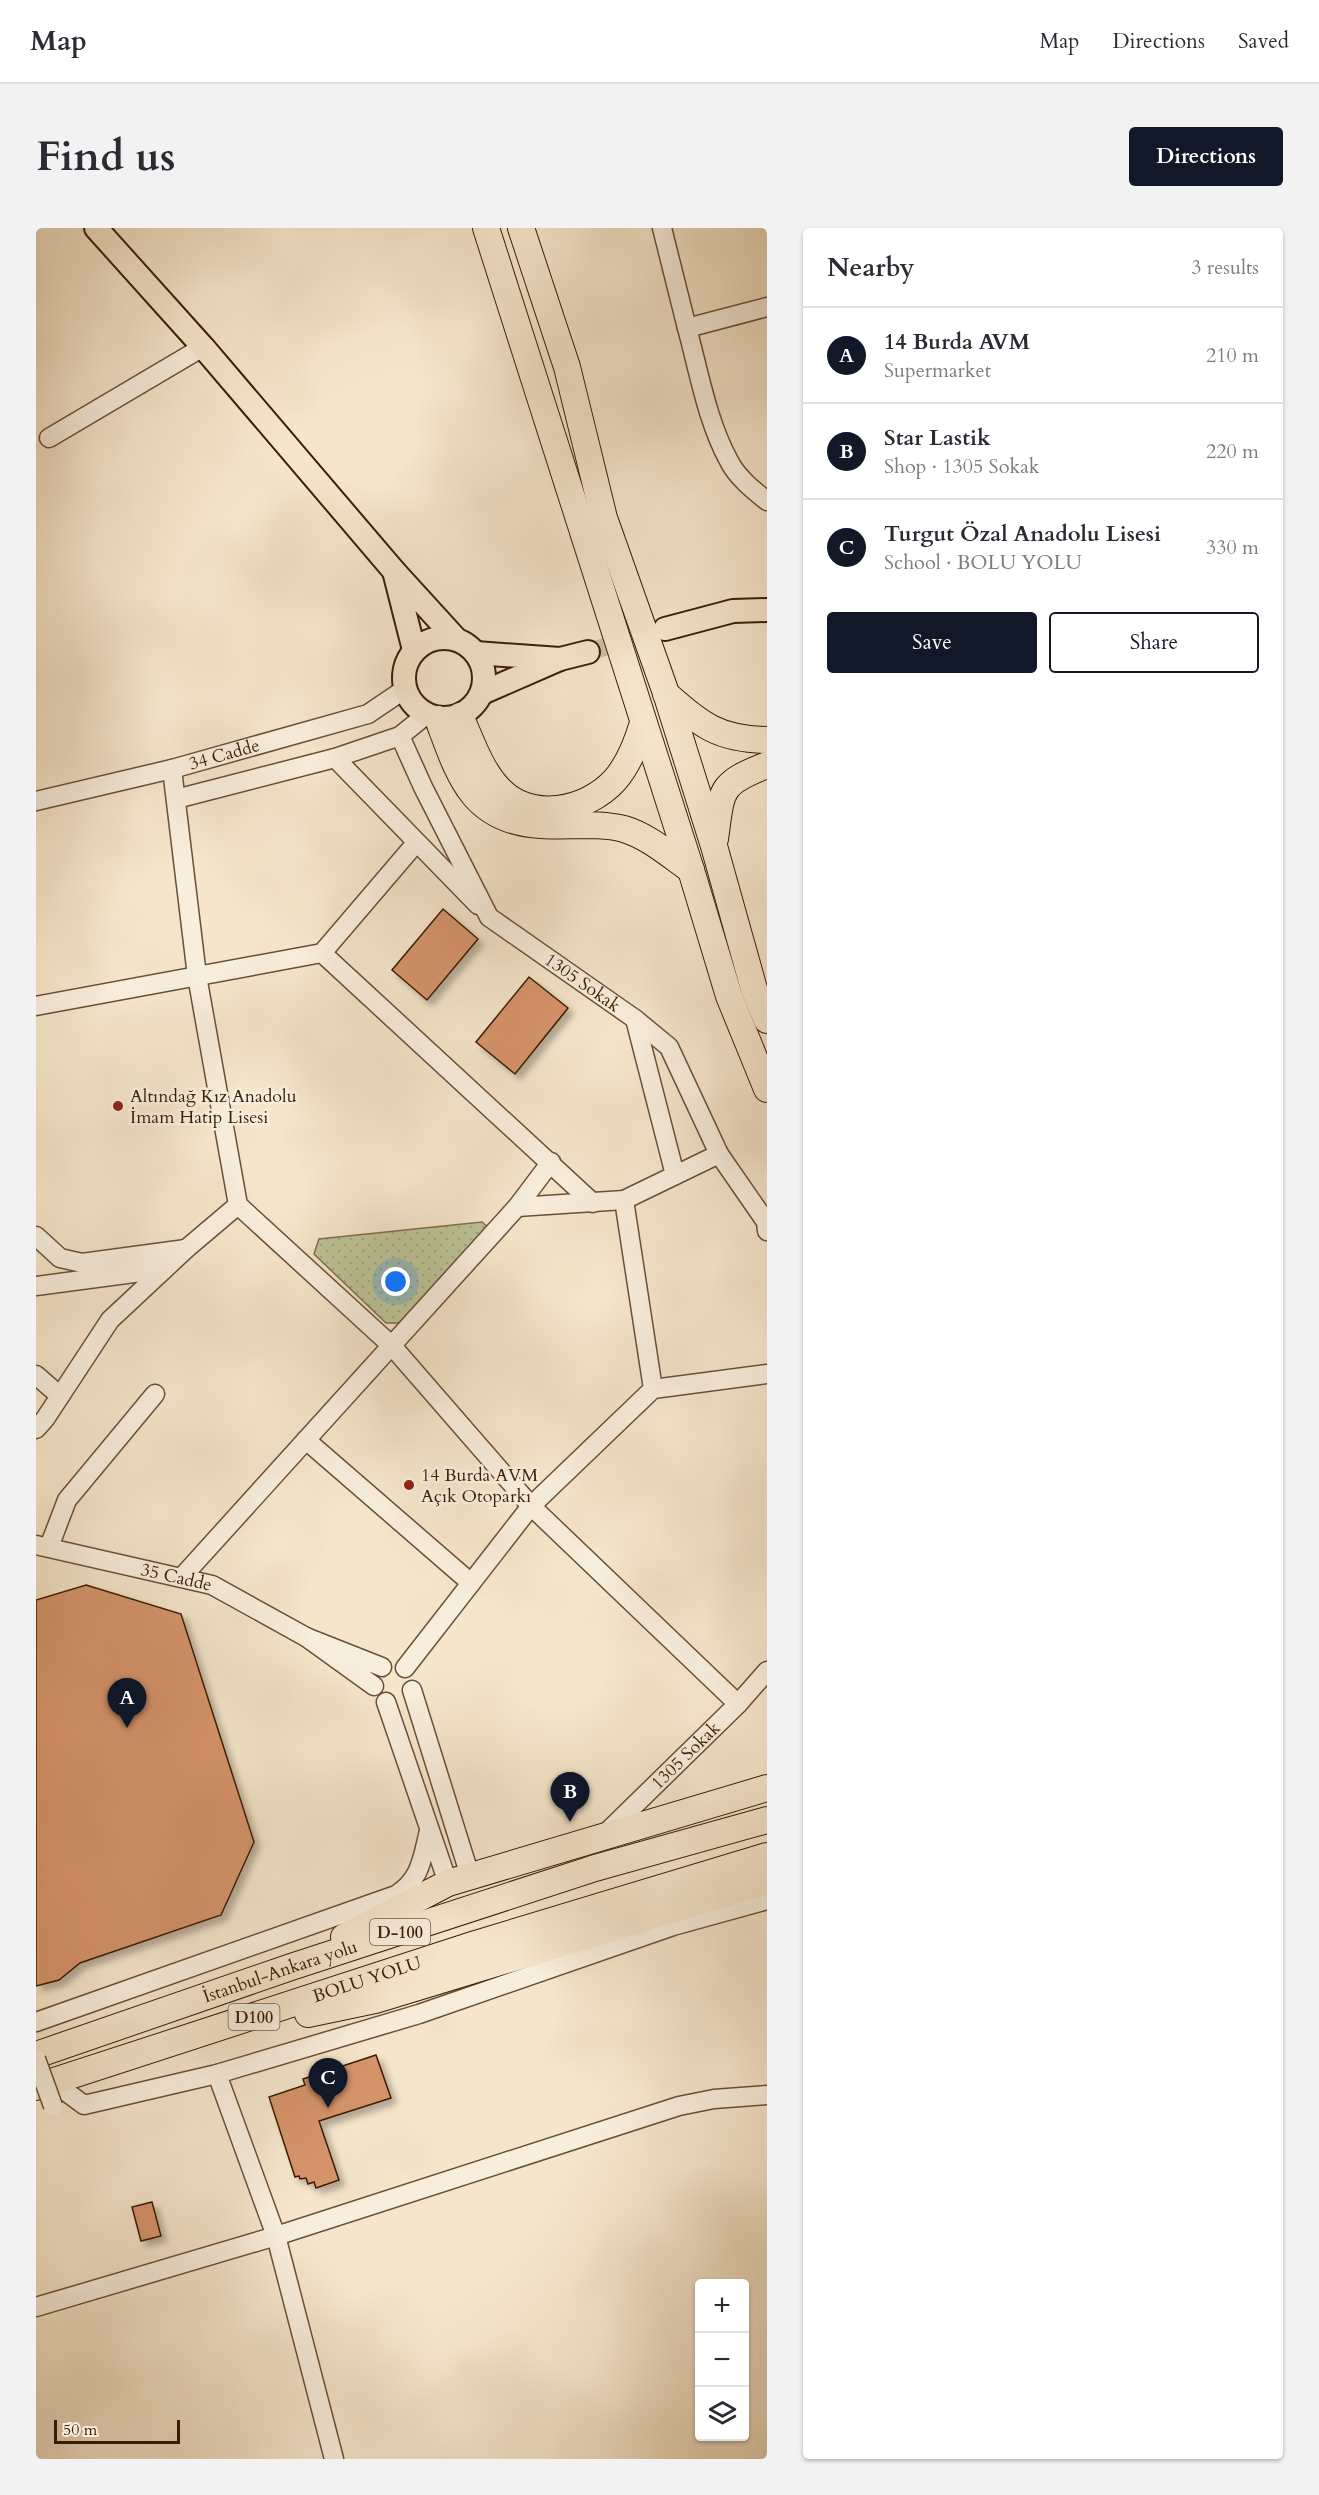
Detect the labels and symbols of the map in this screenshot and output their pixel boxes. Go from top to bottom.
street label: 34 Cadde [186,733,263,777]
street label: 1305 Sokak [539,948,626,1018]
place label: Altındağ Kız Anadolu İmam Hatip Lisesi [130,1084,297,1130]
marker: Altındağ Kız Anadolu İmam Hatip Lisesi [111,1099,125,1113]
your location [381,1267,410,1296]
place label: 14 Burda AVM Açık Otoparkı [421,1463,538,1509]
marker: 14 Burda AVM Açık Otoparkı [402,1478,416,1492]
street label: 35 Cadde [138,1557,214,1598]
pin: A [108,1678,146,1728]
street label: 1305 Sokak [646,1716,726,1795]
pin: B [550,1772,590,1822]
road number: D-100 [370,1919,430,1945]
street label: İstanbul-Ankara yolu [200,1934,361,2009]
street label: BOLU YOLU [310,1950,425,2009]
road number: D100 [228,2004,280,2030]
pin: C [308,2058,348,2108]
scale bar [54,2417,180,2444]

